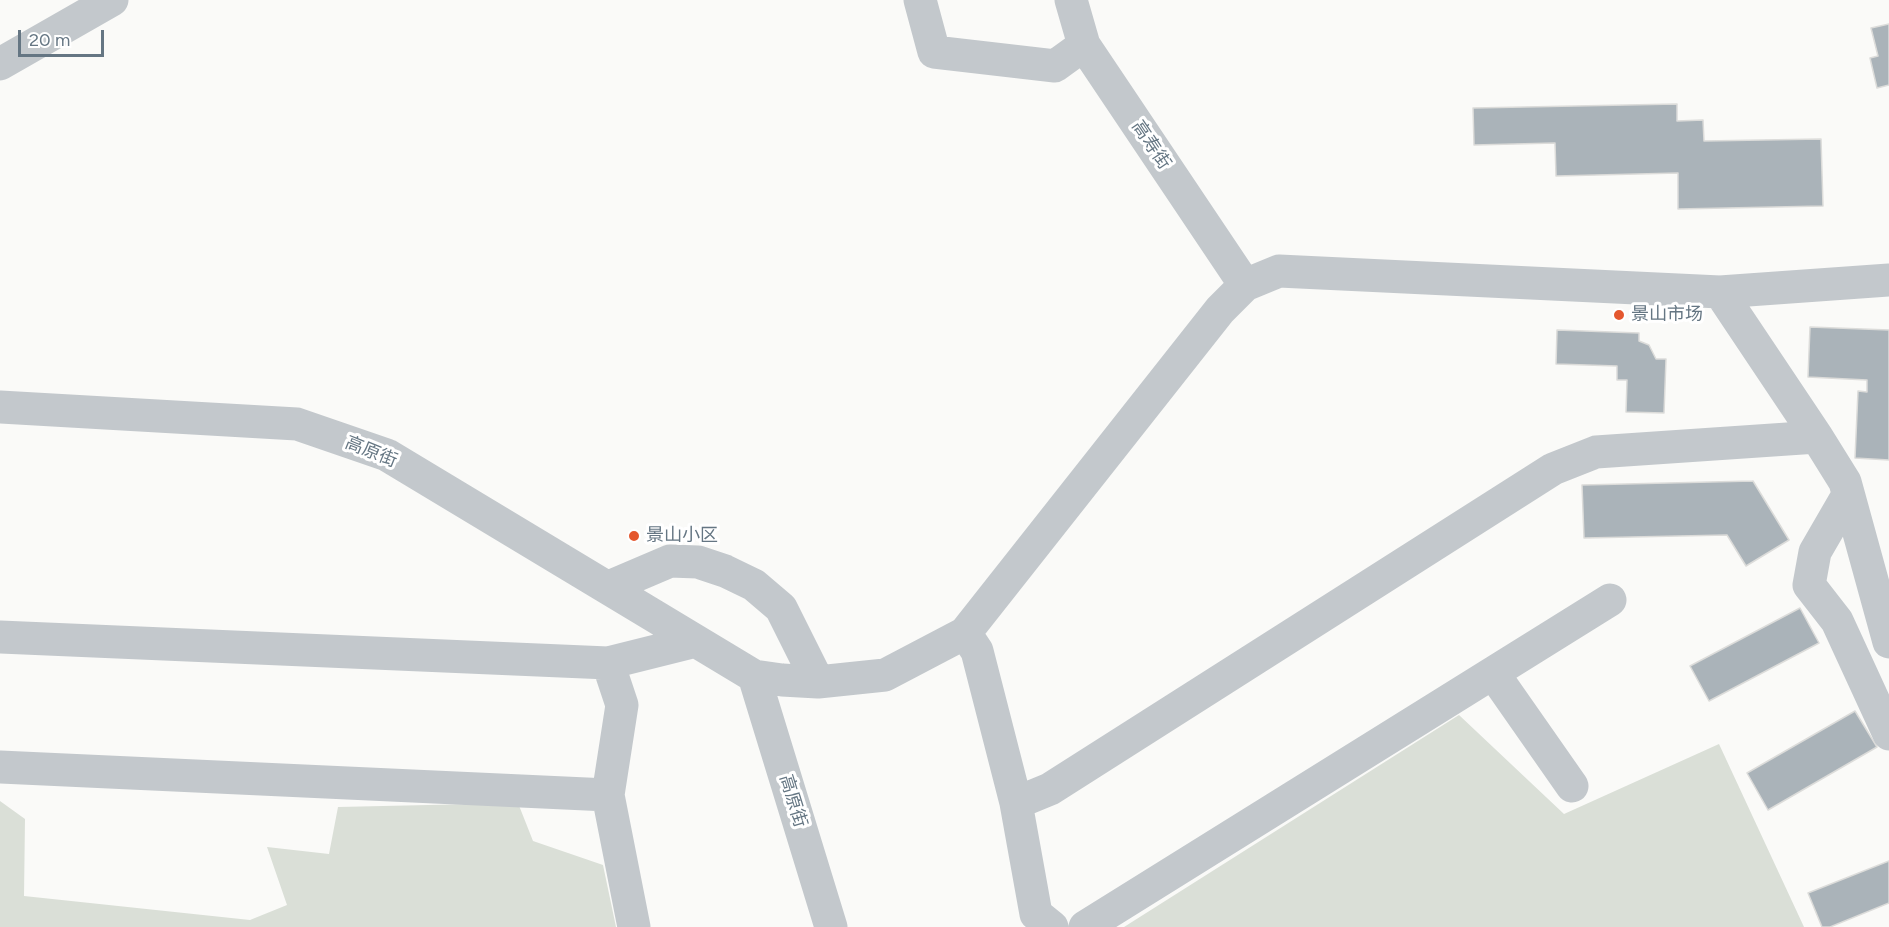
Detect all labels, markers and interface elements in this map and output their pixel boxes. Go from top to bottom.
scale bar [21,18,106,56]
text: 20 m [29,29,70,51]
street label: 高寿街 [1127,117,1175,173]
place label: 景山市场 [1631,304,1703,326]
marker: 景山市场 [1612,308,1626,322]
street label: 高原街 [342,432,400,472]
place label: 景山小区 [646,525,718,547]
marker: 景山小区 [627,529,641,543]
street label: 高原街 [775,772,811,830]

